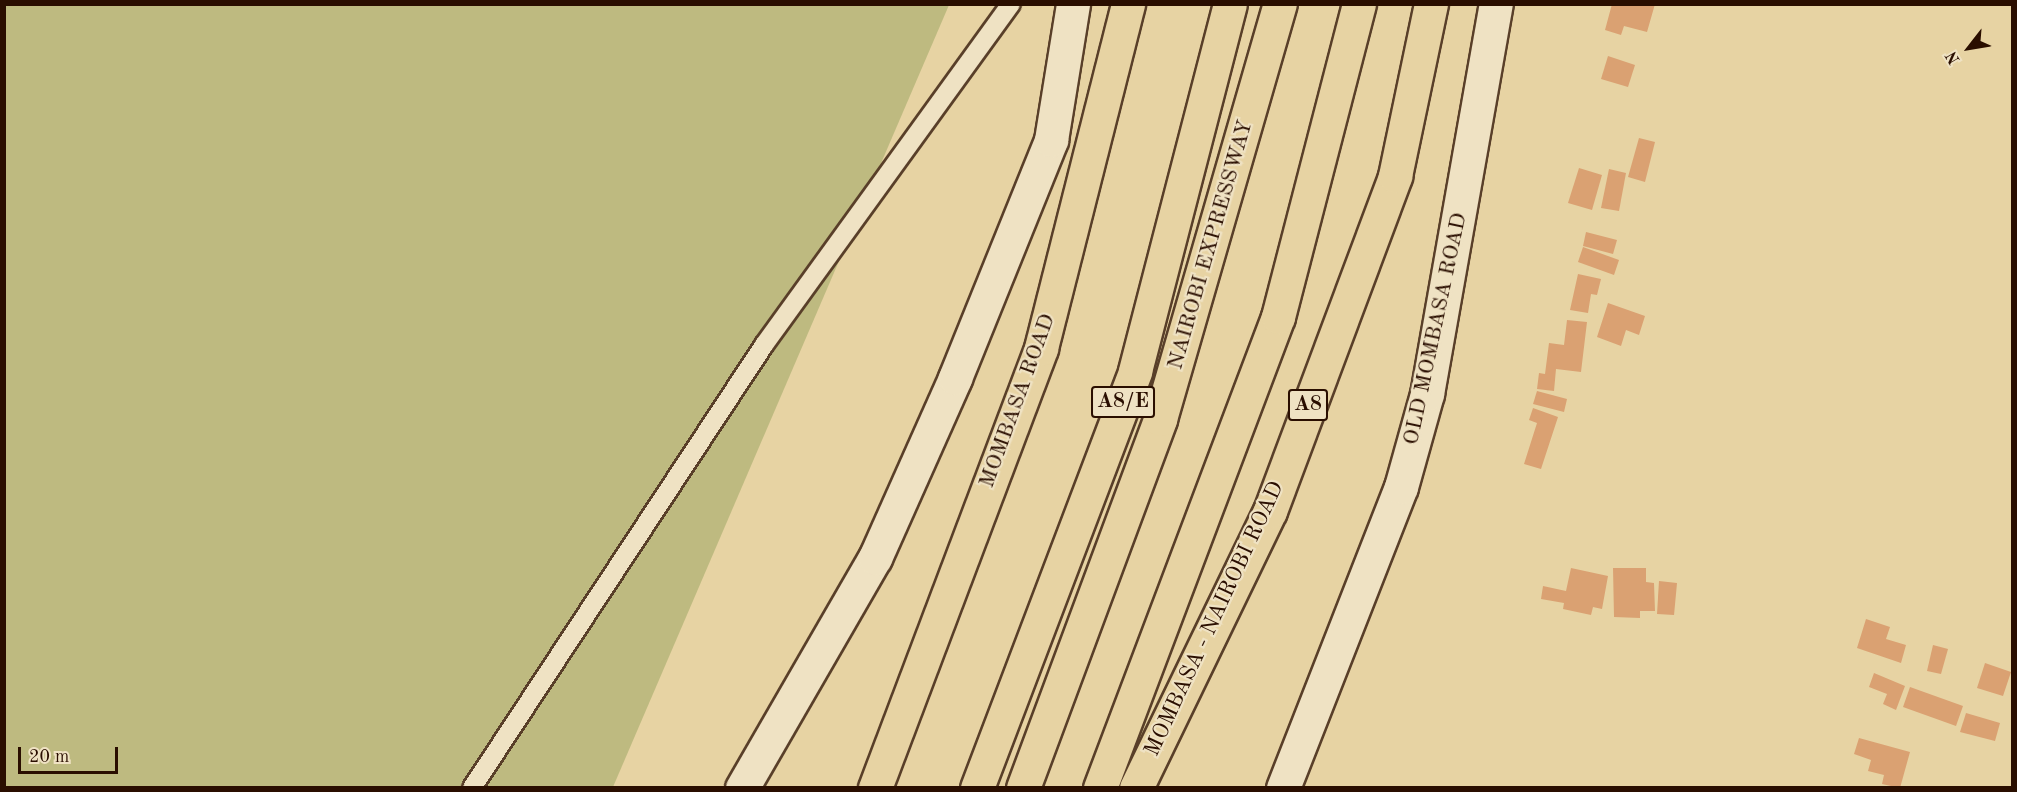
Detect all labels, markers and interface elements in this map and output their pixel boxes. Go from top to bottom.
north arrow [1939,18,1999,78]
text: N [1944,48,1964,67]
street label: NAIROBI EXPRESSWAY [1163,117,1259,373]
street label: OLD MOMBASA ROAD [1398,210,1474,448]
street label: MOMBASA ROAD [974,310,1062,492]
road number: A8/E [1090,384,1156,420]
road number: A8 [1287,387,1329,423]
street label: MOMBASA - NAIROBI ROAD [1140,477,1290,761]
scale bar [21,735,122,773]
text: 20 m [29,748,69,766]

